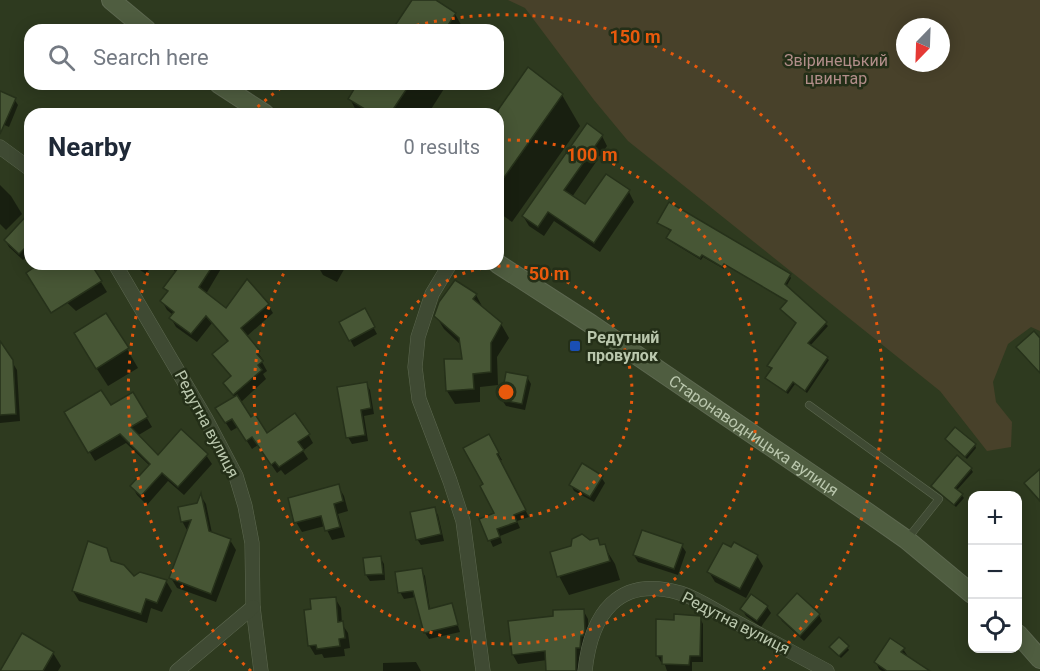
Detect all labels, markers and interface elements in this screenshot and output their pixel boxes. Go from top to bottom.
north arrow [896,18,950,72]
search box [24,24,504,90]
text: 150 m [609,26,661,47]
icon: search [45,41,78,74]
text: Search here [93,45,209,70]
park label: Звіринецький цвинтар [784,51,888,88]
text: Nearby [48,132,131,162]
text: 0 results [404,135,480,159]
text: 100 m [566,144,618,165]
text: 50 m [529,263,569,284]
place label: Редутний провулок [587,328,659,365]
marker: Редутний провулок [568,339,582,353]
street label: Редутна вулиця [171,367,243,481]
street label: Старонаводницька вулиця [666,371,843,500]
centre of rings [496,382,516,402]
map controls [968,491,1022,653]
button: + [968,491,1022,545]
button: − [968,545,1022,599]
street label: Редутна вулиця [679,588,793,658]
button: locate [968,599,1022,653]

